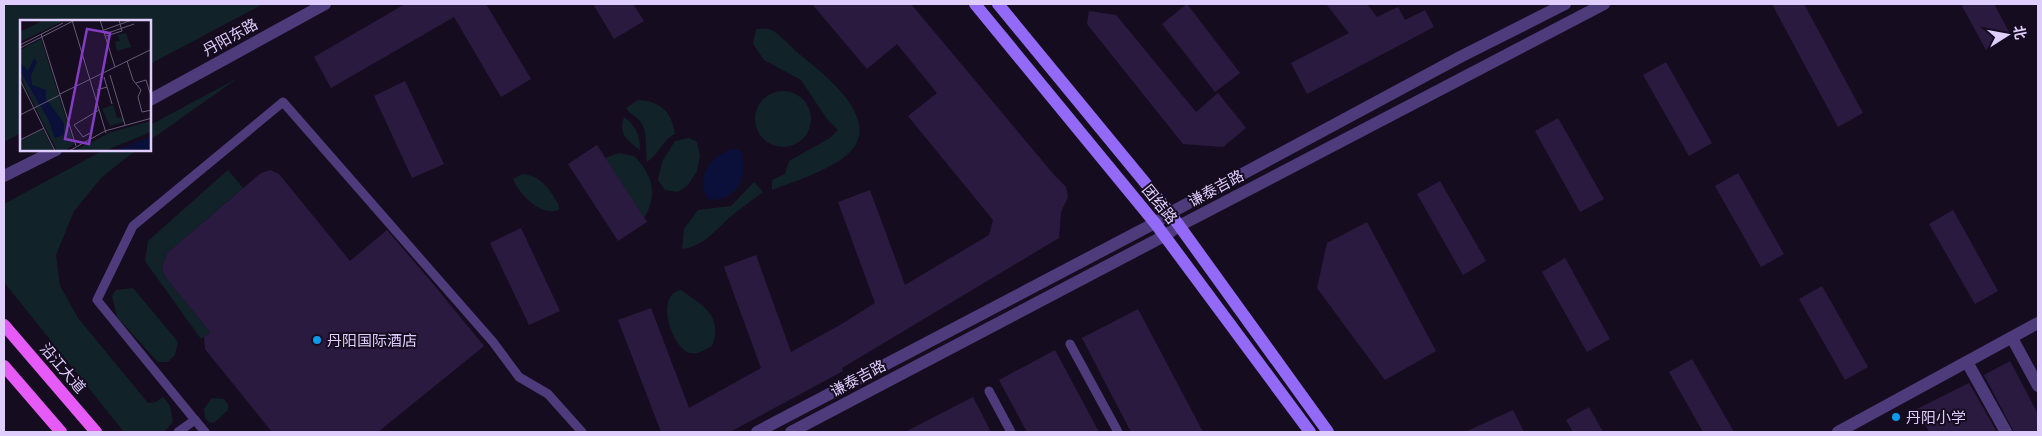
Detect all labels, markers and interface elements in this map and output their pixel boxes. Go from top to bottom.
north arrow [1982,10,2032,60]
street label: 丹阳东路 [199,14,261,60]
inset map [20,20,151,151]
text: 北 [2010,24,2030,41]
street label: 谦泰吉路 [1185,166,1247,210]
street label: 团结路 [1138,181,1182,227]
place label: 丹阳国际酒店 [327,331,417,350]
marker: 丹阳国际酒店 [311,334,323,346]
street label: 沿江大道 [36,339,90,397]
street label: 谦泰吉路 [827,356,889,400]
place label: 丹阳小学 [1906,408,1966,427]
marker: 丹阳小学 [1890,411,1902,423]

